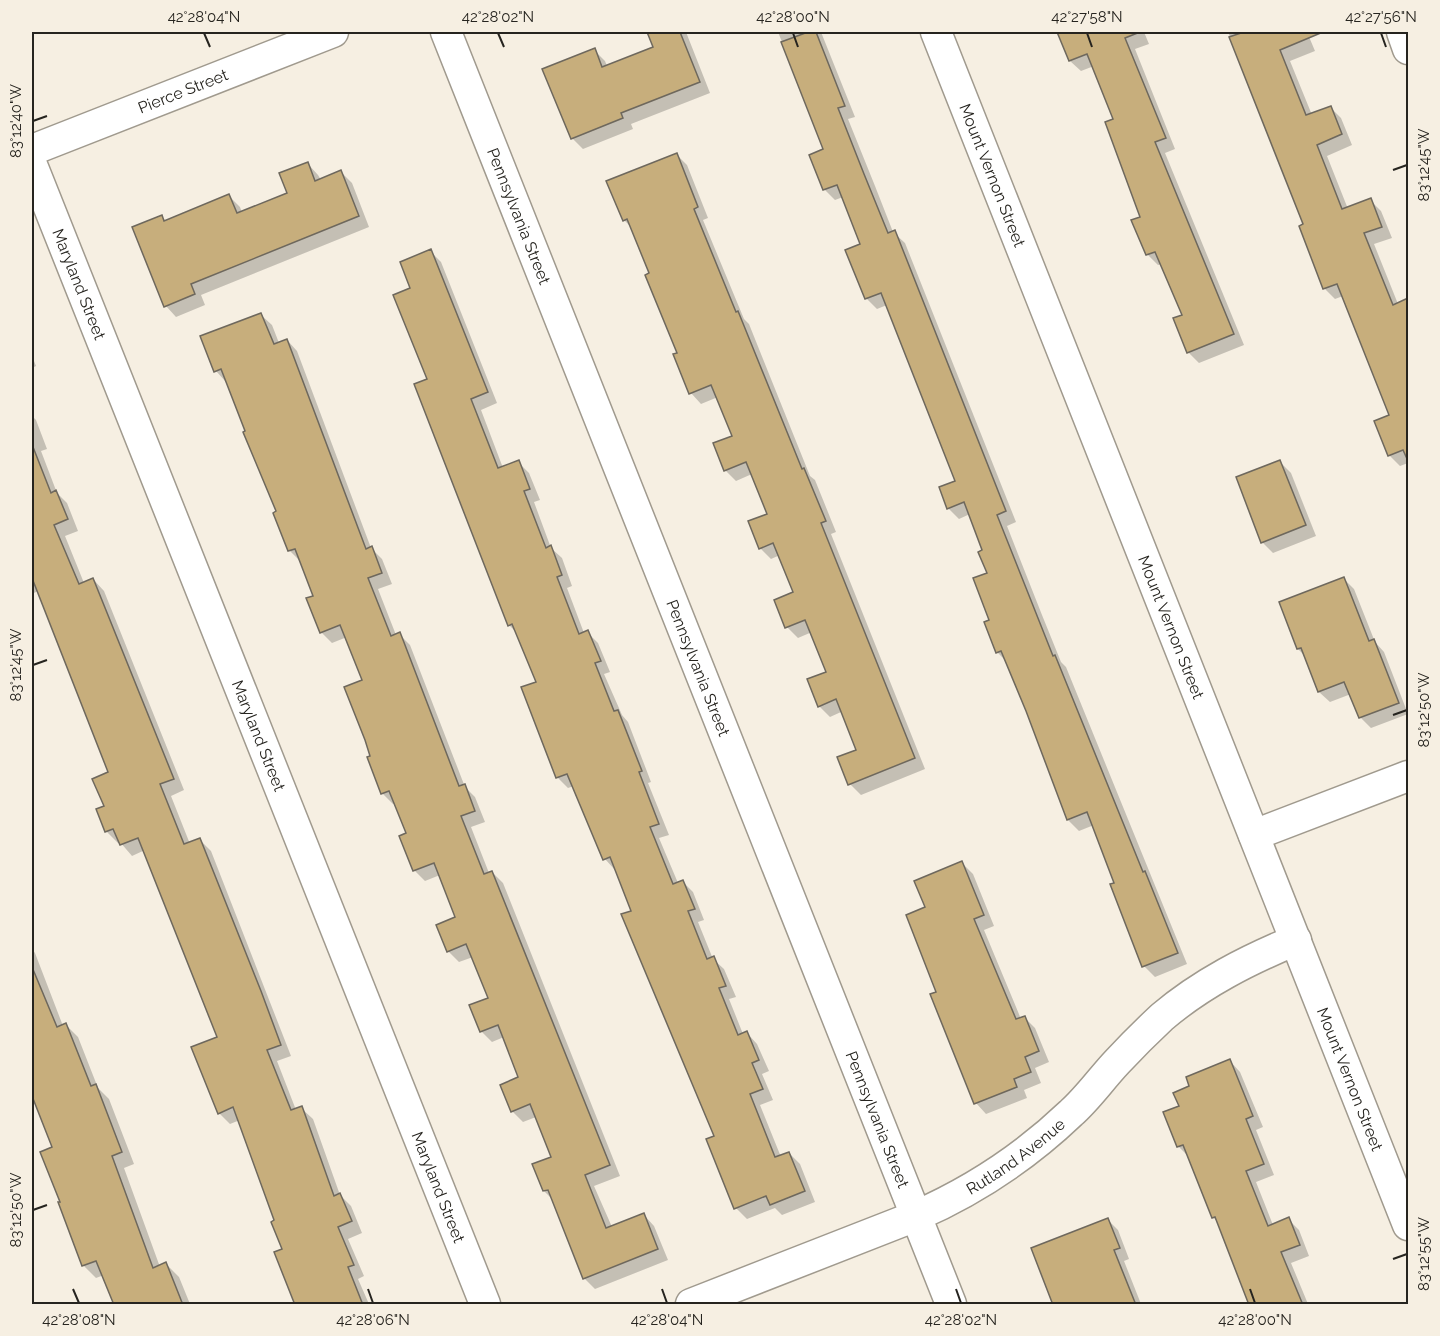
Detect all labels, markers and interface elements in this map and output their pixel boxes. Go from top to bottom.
text: 42°28'04"N [168,8,240,26]
text: 42°28'02"N [462,8,534,26]
text: 42°28'00"N [756,8,830,26]
text: 42°27'58"N [1051,8,1123,26]
text: 42°27'56"N [1345,8,1417,26]
street label: Pierce Street [135,64,231,117]
text: 83°12'40"W [7,84,25,158]
street label: Mount Vernon Street [956,101,1030,250]
text: 83°12'45"W [1415,128,1433,202]
street label: Pennsylvania Street [483,145,555,288]
street label: Maryland Street [49,226,110,343]
street label: Mount Vernon Street [1135,553,1209,702]
street label: Pennsylvania Street [663,597,734,739]
text: 83°12'45"W [7,628,25,702]
text: 83°12'50"W [1415,672,1433,747]
street label: Maryland Street [228,677,290,794]
street label: Mount Vernon Street [1313,1005,1387,1154]
street label: Pennsylvania Street [842,1048,914,1191]
street label: Rutland Avenue [963,1114,1069,1198]
street label: Maryland Street [408,1129,469,1246]
text: 83°12'50"W [7,1172,25,1247]
text: 83°12'55"W [1415,1217,1433,1291]
text: 42°28'08"N [42,1311,116,1329]
text: 42°28'06"N [336,1311,410,1329]
text: 42°28'04"N [631,1311,703,1329]
text: 42°28'02"N [925,1311,997,1329]
text: 42°28'00"N [1218,1311,1292,1329]

